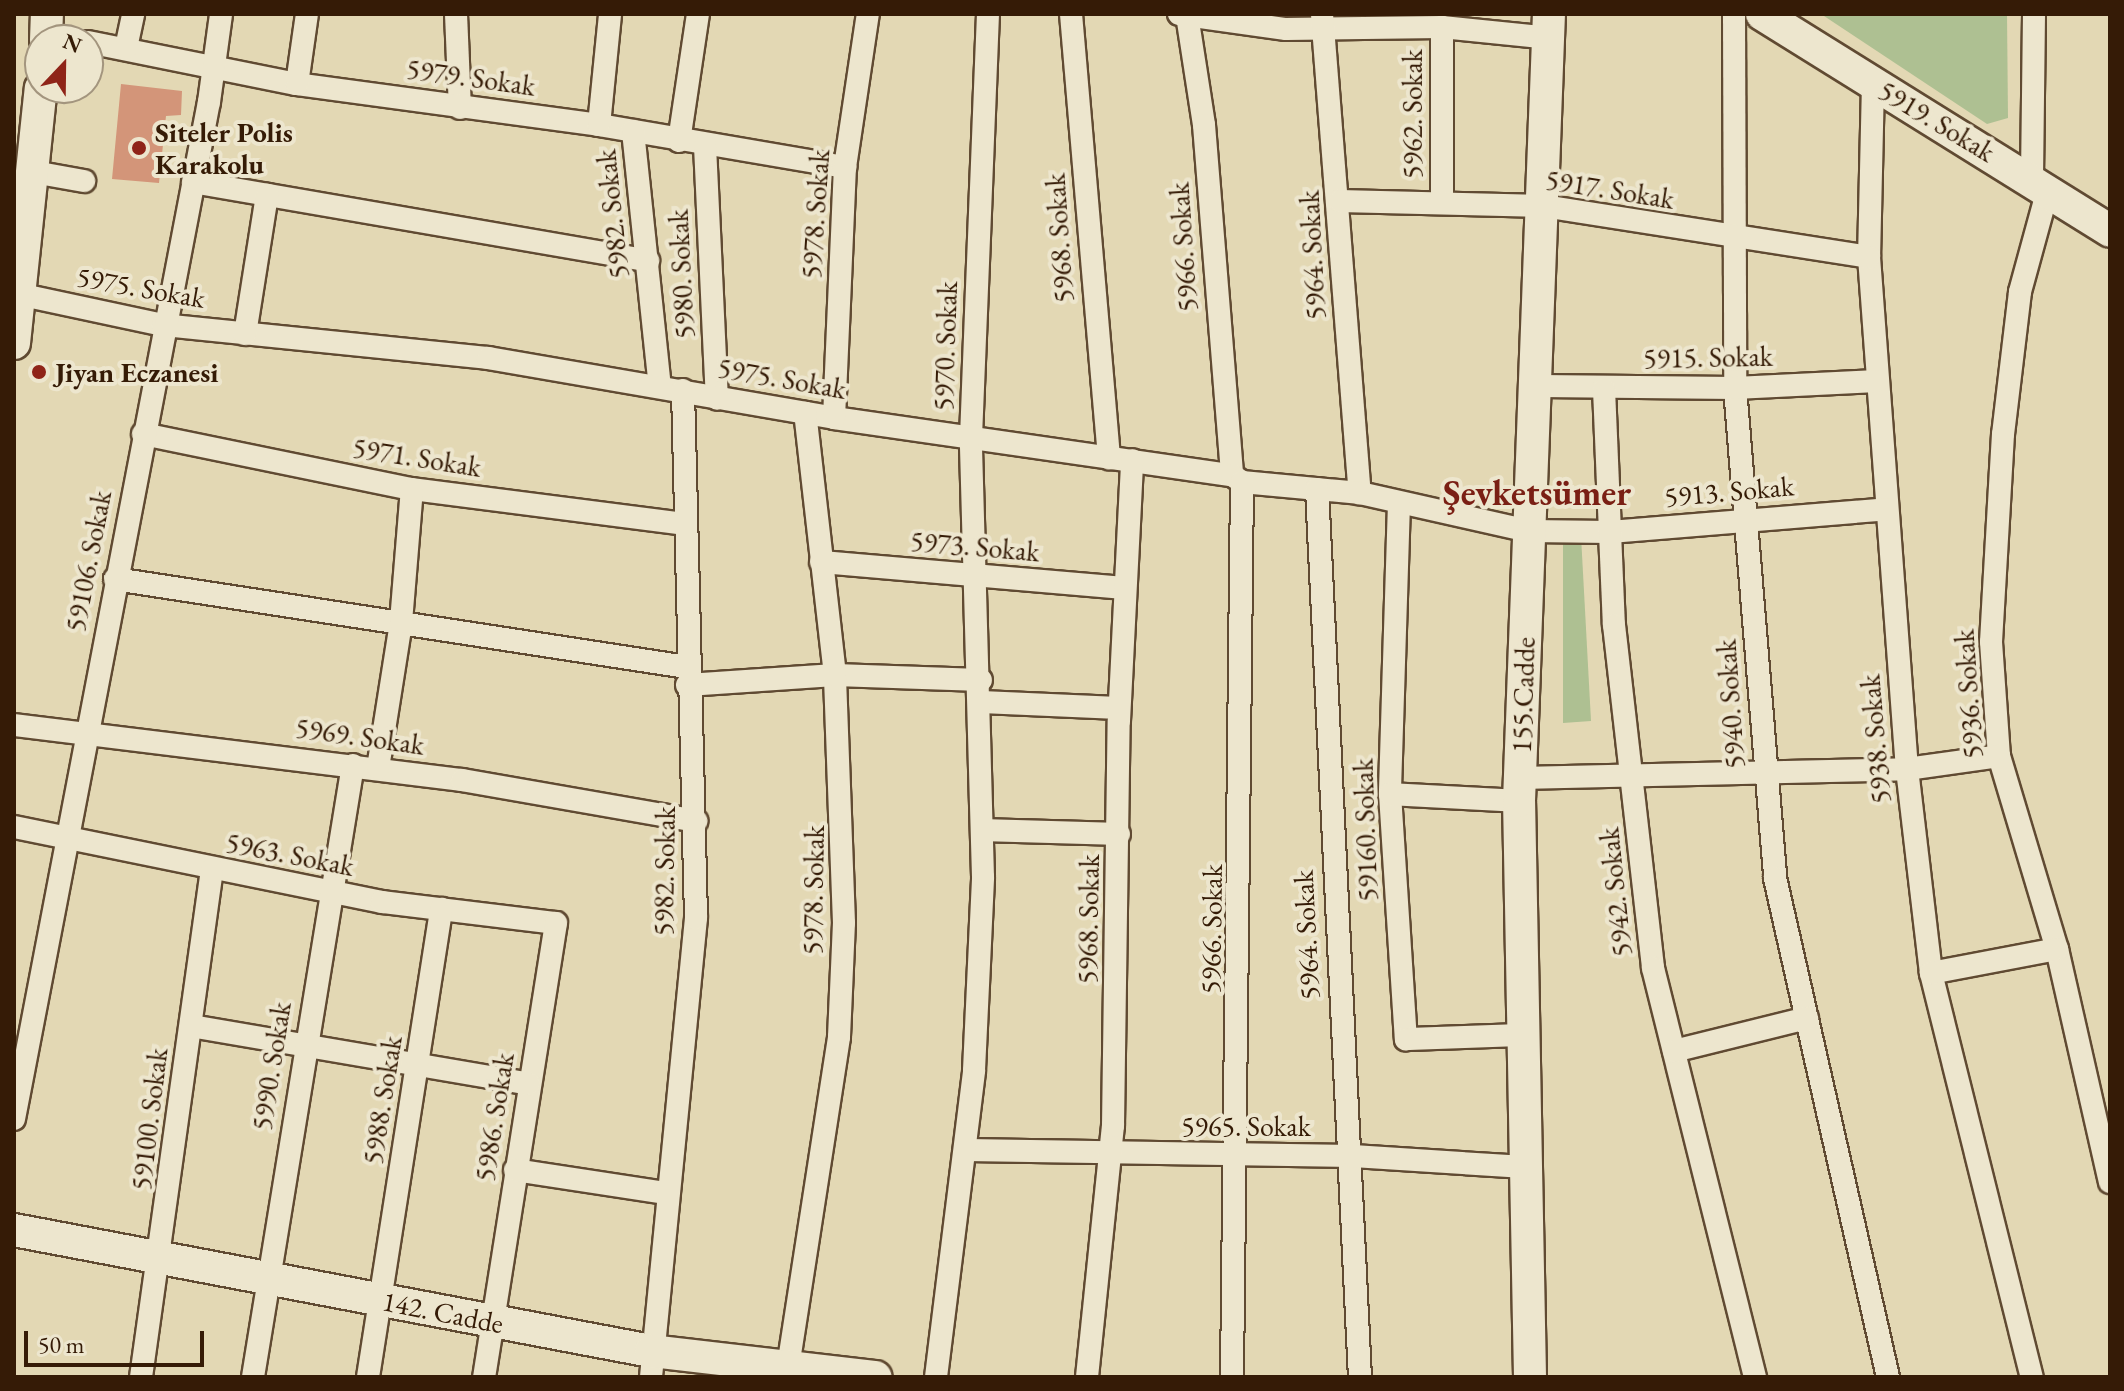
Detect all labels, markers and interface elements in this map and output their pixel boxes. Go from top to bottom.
north arrow [24,24,104,104]
text: N [59,26,86,60]
street label: 5962. Sokak [1395,49,1429,179]
street label: 5979. Sokak [404,51,538,103]
street label: 5919. Sokak [1873,73,2001,169]
place label: Siteler Polis Karakolu [155,115,293,181]
marker: Siteler Polis Karakolu [130,139,148,157]
street label: 5982. Sokak [589,148,635,280]
street label: 5978. Sokak [794,148,836,280]
street label: 5917. Sokak [1543,162,1677,216]
street label: 5968. Sokak [1038,172,1080,304]
street label: 5966. Sokak [1162,181,1204,313]
street label: 5964. Sokak [1292,189,1332,321]
street label: 5980. Sokak [661,208,701,340]
street label: 5975. Sokak [74,259,208,315]
street label: 5970. Sokak [926,281,964,411]
street label: 5915. Sokak [1643,339,1773,375]
street label: 5975. Sokak [715,350,849,406]
place label: Jiyan Eczanesi [55,355,219,389]
marker: Jiyan Eczanesi [30,363,48,381]
street label: 5971. Sokak [350,430,484,484]
street label: 5913. Sokak [1663,469,1795,513]
district label: Şevketsümer [1443,471,1631,515]
street label: 59106. Sokak [58,488,118,634]
street label: 5973. Sokak [909,524,1041,568]
street label: 5936. Sokak [1947,628,1989,760]
street label: 155.Cadde [1504,636,1542,754]
street label: 5940. Sokak [1709,638,1751,770]
street label: 5938. Sokak [1853,673,1897,805]
street label: 5969. Sokak [293,710,427,762]
street label: 59160. Sokak [1346,758,1384,902]
street label: 5982. Sokak [646,806,682,936]
street label: 5963. Sokak [223,825,357,883]
street label: 5978. Sokak [795,825,831,955]
street label: 5942. Sokak [1592,826,1638,958]
street label: 5968. Sokak [1070,854,1106,984]
street label: 5966. Sokak [1193,864,1229,994]
street label: 5964. Sokak [1286,869,1326,1001]
street label: 5990. Sokak [244,999,298,1133]
street label: 5988. Sokak [355,1033,409,1167]
street label: 59100. Sokak [124,1046,174,1192]
street label: 5986. Sokak [467,1050,521,1184]
street label: 5965. Sokak [1181,1109,1311,1143]
street label: 142. Cadde [380,1284,506,1340]
scale bar [28,1315,208,1365]
text: 50 m [38,1329,85,1360]

